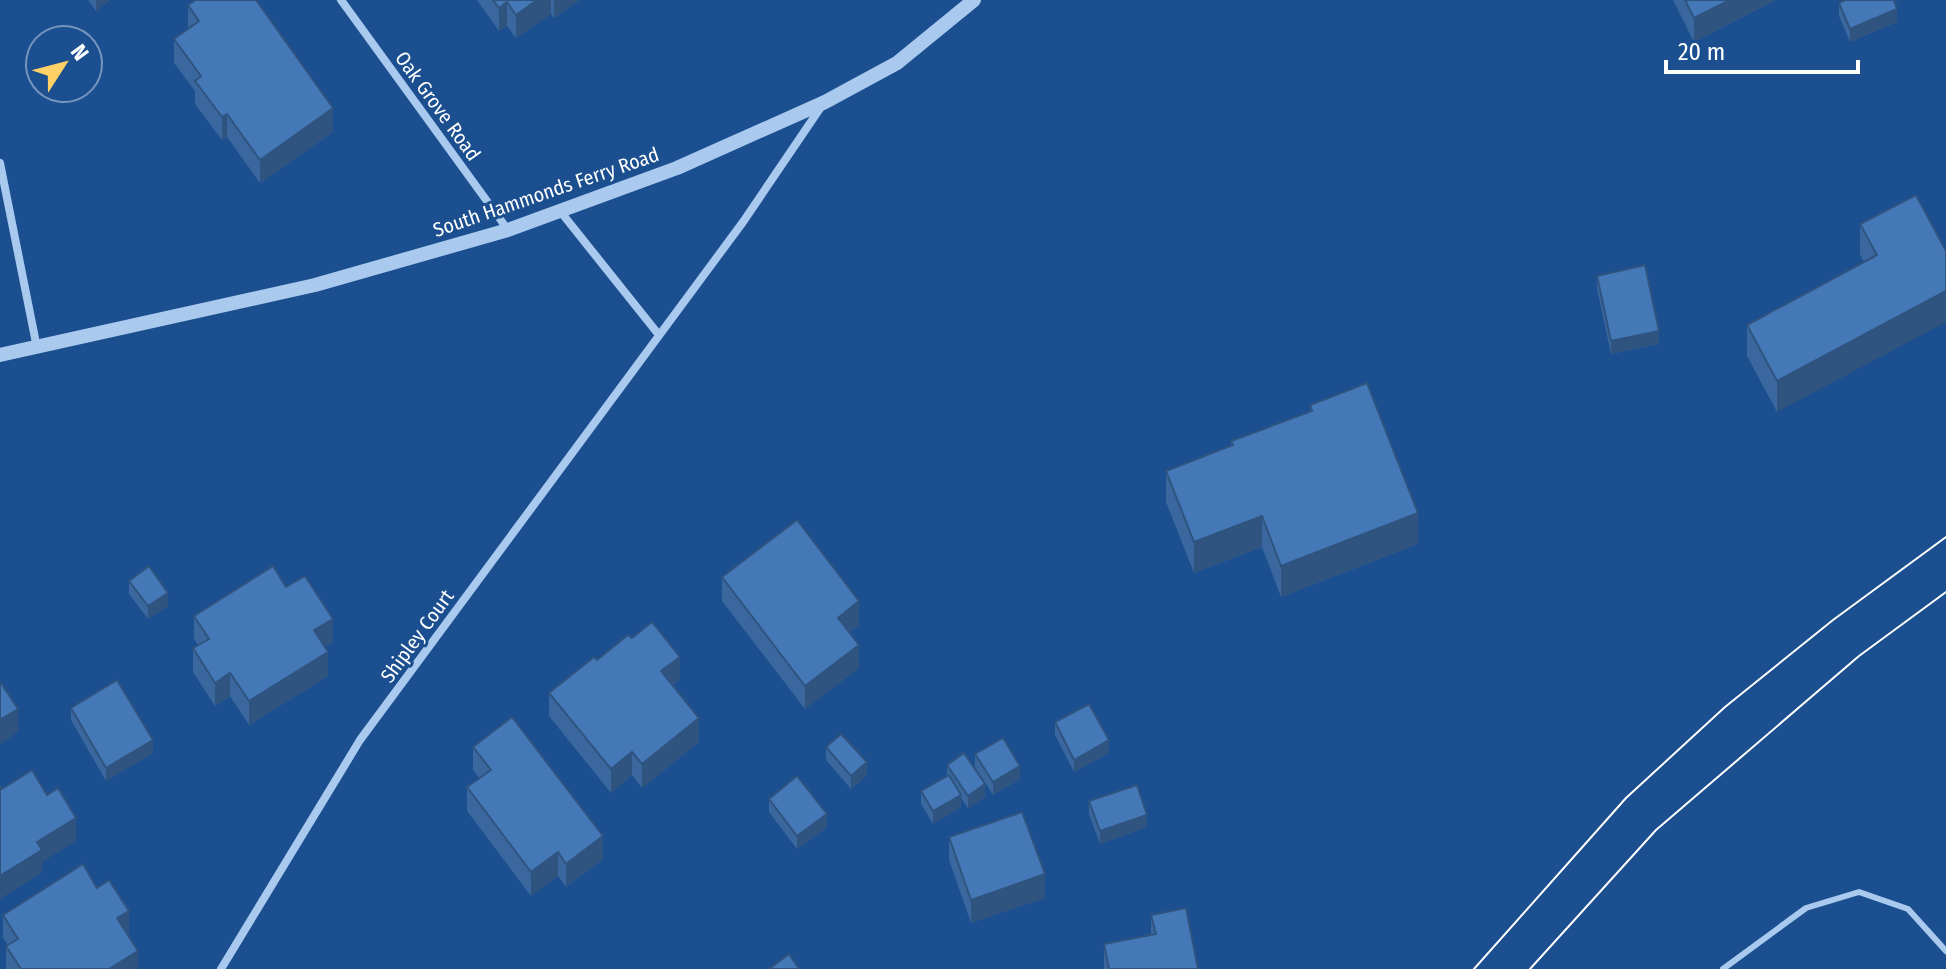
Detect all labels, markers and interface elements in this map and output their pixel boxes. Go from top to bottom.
north arrow [24,24,104,104]
scale bar [1666,24,1858,74]
text: 20 m [1678,38,1725,66]
text: N [65,39,95,66]
street label: Oak Grove Road [390,47,486,165]
street label: South Hammonds Ferry Road [430,142,662,242]
street label: Shipley Court [375,584,459,687]

